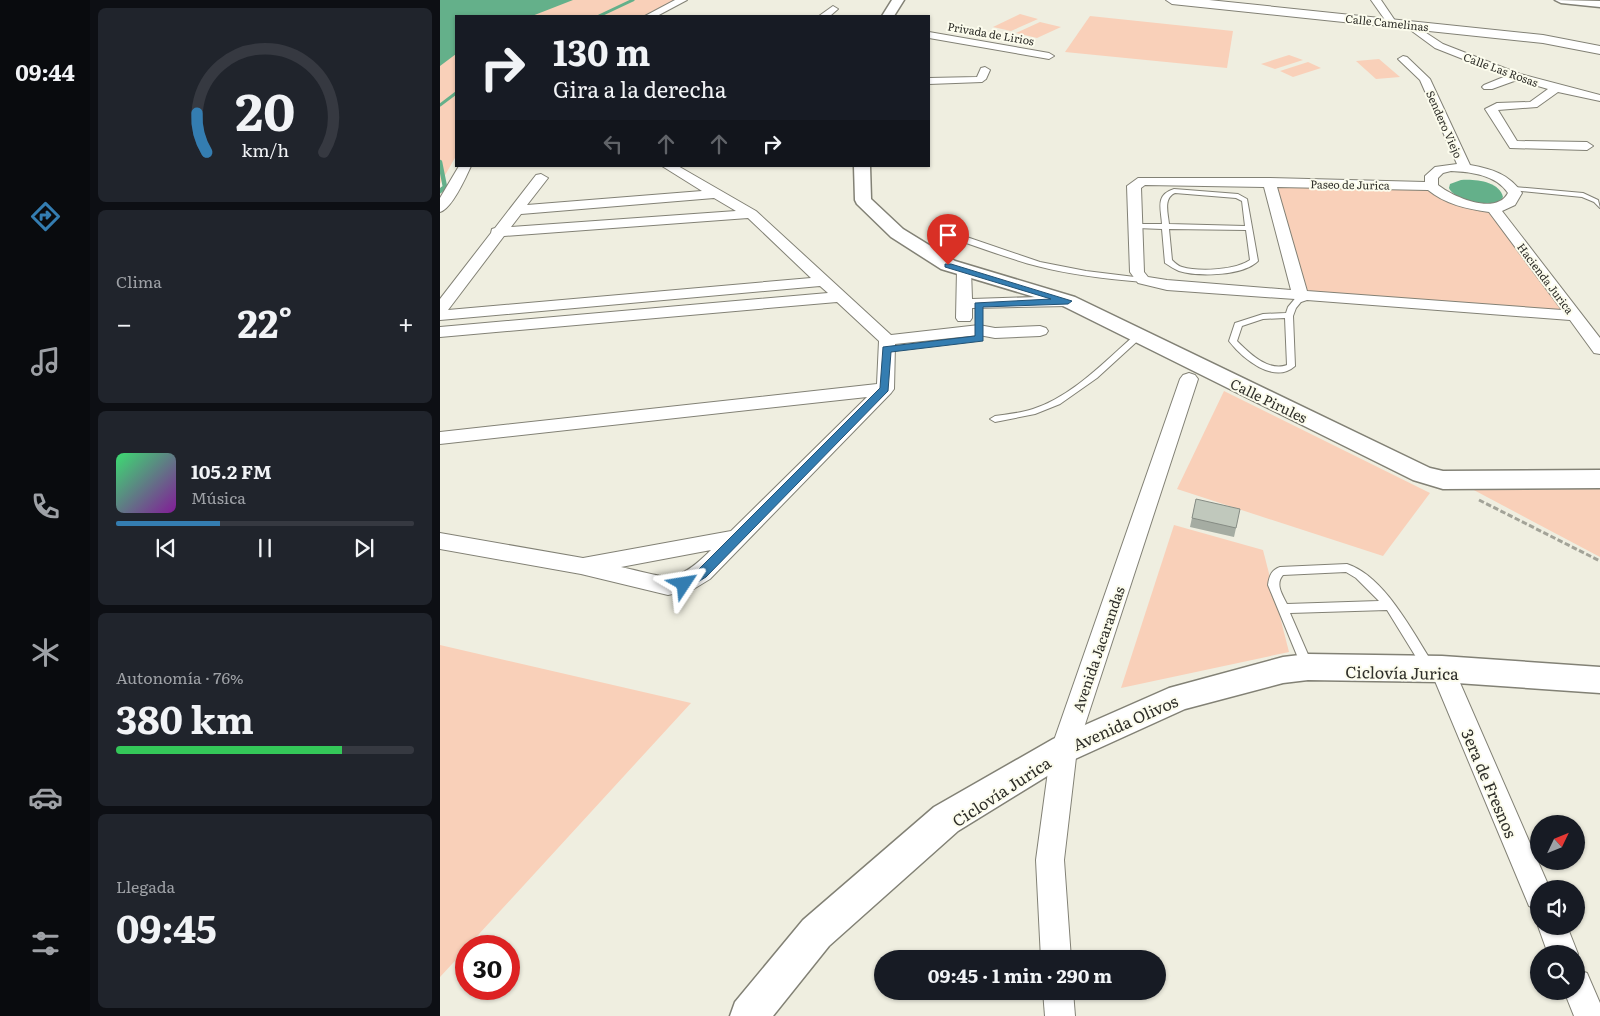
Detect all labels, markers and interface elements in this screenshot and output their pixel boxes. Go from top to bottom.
street label: Calle Camelinas [1345,10,1429,34]
street label: Privada de Lirios [946,18,1036,48]
text: 130 m [553,25,650,77]
icon: right [470,35,535,100]
street label: Calle Las Rosas [1461,48,1541,90]
text: 09:44 [15,55,75,88]
text: 20 [235,70,295,147]
text: Gira a la derecha [553,72,727,105]
street label: Sendero Viejo [1423,88,1467,160]
icon: left [599,130,627,158]
icon: ahead [652,130,680,158]
icon: ahead [705,130,733,158]
icon: right [758,130,786,158]
text: km/h [241,136,289,163]
street label: Paseo de Jurica [1310,175,1390,193]
icon: directions [28,199,63,234]
pin [927,214,969,265]
icon: arrive [934,221,962,249]
street label: Hacienda Jurica [1514,239,1578,317]
text: Clima [116,269,162,293]
text: 22° [238,293,292,350]
text: − [116,301,132,343]
text: + [398,301,414,343]
icon: music [28,344,63,379]
street label: Calle Pirules [1227,373,1311,427]
text: 105.2 FM [191,457,272,485]
text: Música [191,485,246,509]
icon: phone [28,489,63,524]
icon: previous [152,534,180,562]
icon: pause [251,534,279,562]
icon: next [350,534,378,562]
position arrow [657,557,709,609]
street label: Avenida Jacarandas [1067,584,1129,714]
icon: climate [28,635,63,670]
street label: Ciclovía Jurica [1345,659,1459,685]
text: Autonomía · 76% [116,665,244,689]
street label: Avenida Olivos [1069,688,1181,756]
text: 380 km [116,689,254,746]
street label: 3era de Fresnos [1456,725,1524,841]
street label: Ciclovía Jurica [947,750,1055,832]
icon: car [28,780,63,815]
north arrow [1530,815,1585,870]
map controls [1530,815,1585,1000]
text: Llegada [116,874,175,898]
button: sound [1530,880,1585,935]
text: 09:45 [116,898,217,955]
icon: filters [28,926,63,961]
speed limit sign: 30 [455,935,520,1000]
button: search [1530,945,1585,1000]
text: 09:45 · 1 min · 290 m [928,961,1112,989]

